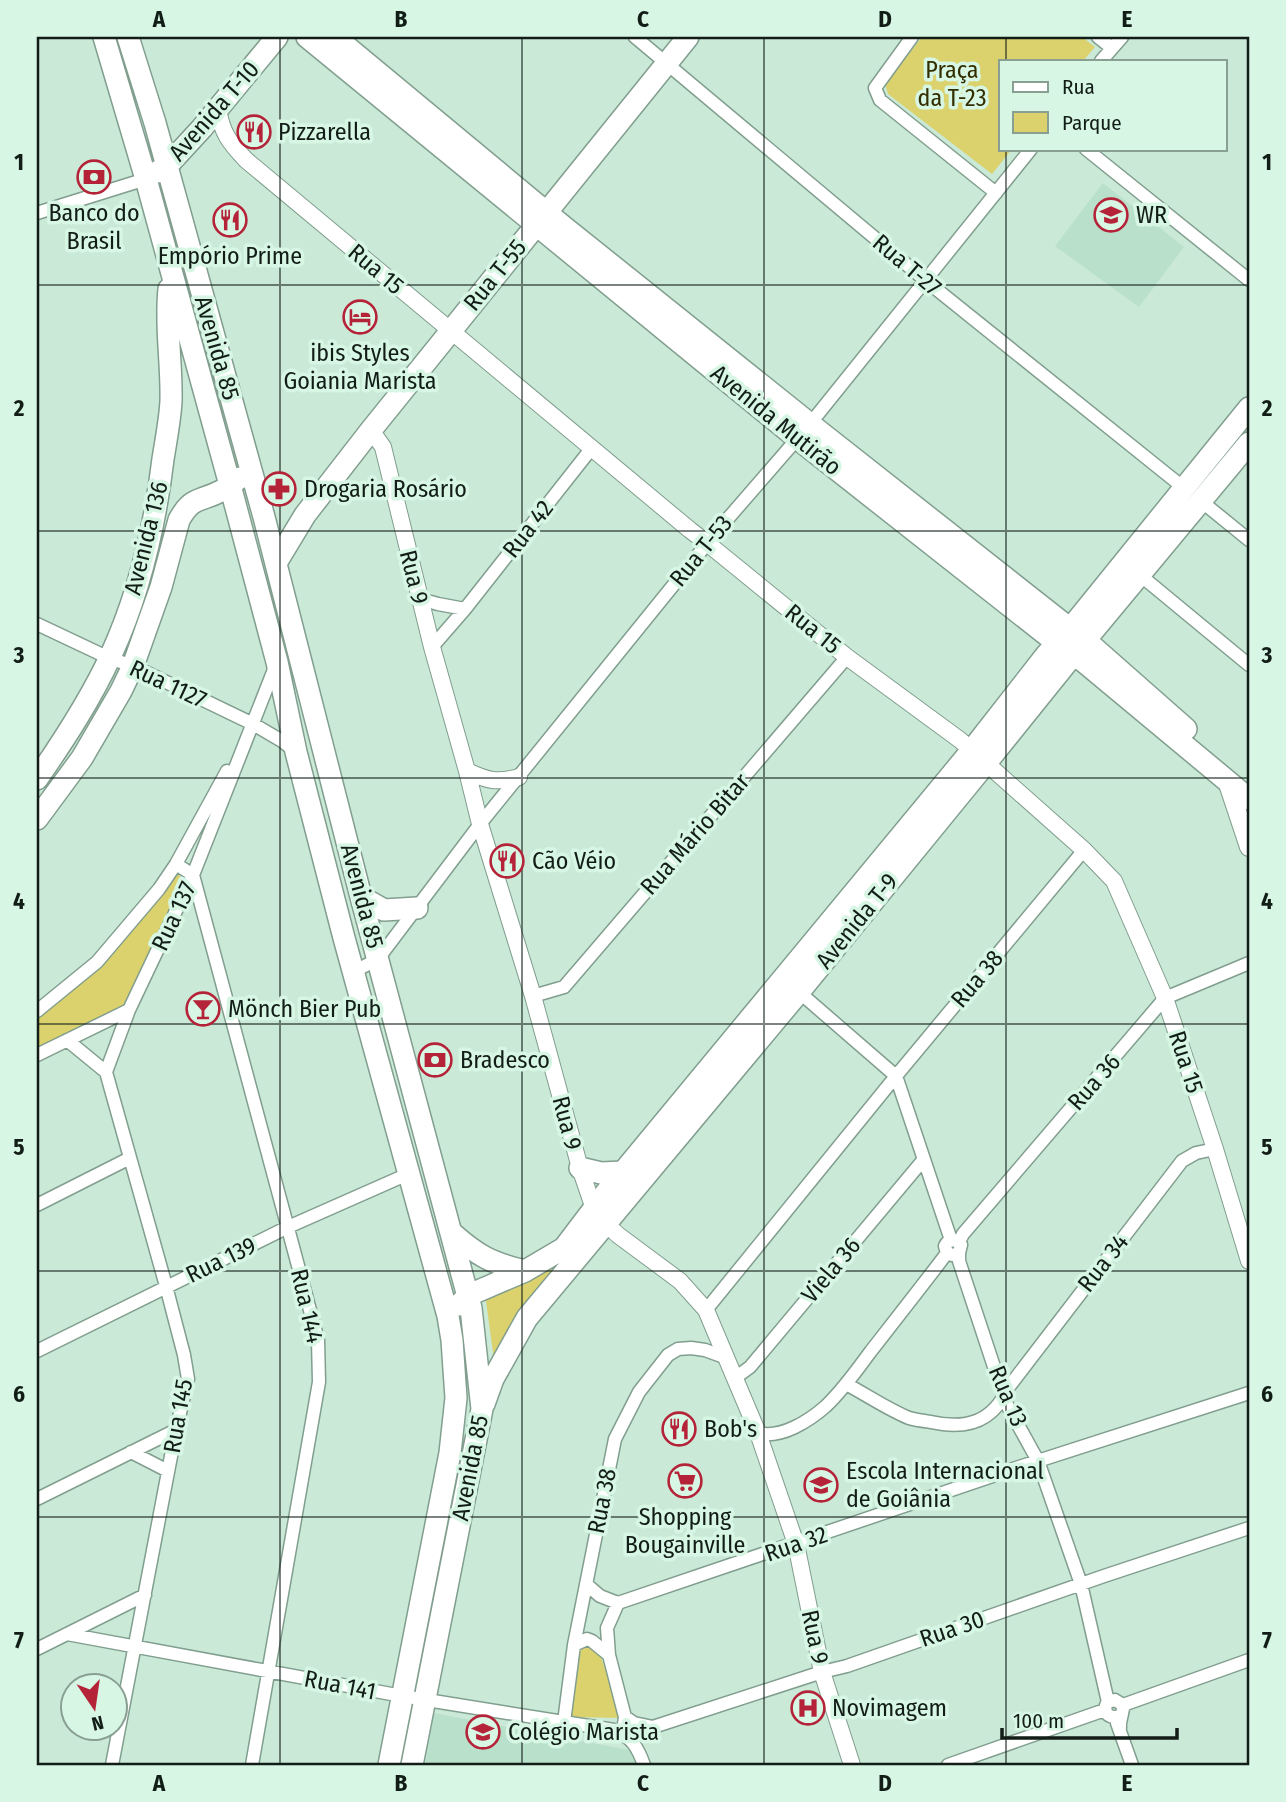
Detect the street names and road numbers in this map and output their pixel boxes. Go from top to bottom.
street label: Avenida T-10 [163,55,265,167]
street label: Rua T-27 [867,228,947,302]
street label: Rua T-55 [458,234,532,316]
street label: Rua 15 [343,238,409,300]
street label: Avenida 85 [189,293,245,403]
street label: Avenida Mutirão [705,359,847,481]
street label: Avenida 136 [118,478,174,598]
street label: Rua 42 [497,495,559,563]
street label: Rua T-53 [664,510,738,592]
street label: Rua 9 [394,547,434,607]
street label: Rua 15 [780,598,846,660]
street label: Rua 1127 [125,654,211,714]
street label: Rua Mário Bitar [635,767,756,900]
street label: Avenida 85 [335,841,389,951]
street label: Avenida T-9 [810,868,904,974]
street label: Rua 137 [146,877,202,955]
street label: Rua 38 [945,945,1009,1013]
street label: Rua 15 [1163,1028,1209,1096]
street label: Rua 36 [1062,1048,1126,1116]
street label: Rua 9 [546,1093,588,1153]
street label: Rua 34 [1072,1229,1134,1297]
street label: Rua 139 [181,1231,261,1289]
street label: Viela 36 [796,1232,866,1308]
street label: Rua 144 [285,1266,329,1346]
street label: Rua 13 [983,1361,1033,1431]
street label: Rua 145 [158,1377,198,1455]
street label: Avenida 85 [446,1413,494,1523]
street label: Rua 38 [582,1466,622,1536]
street label: Rua 32 [761,1520,831,1568]
street label: Rua 30 [916,1605,988,1653]
street label: Rua 9 [796,1607,834,1667]
street label: Rua 141 [302,1664,378,1706]

